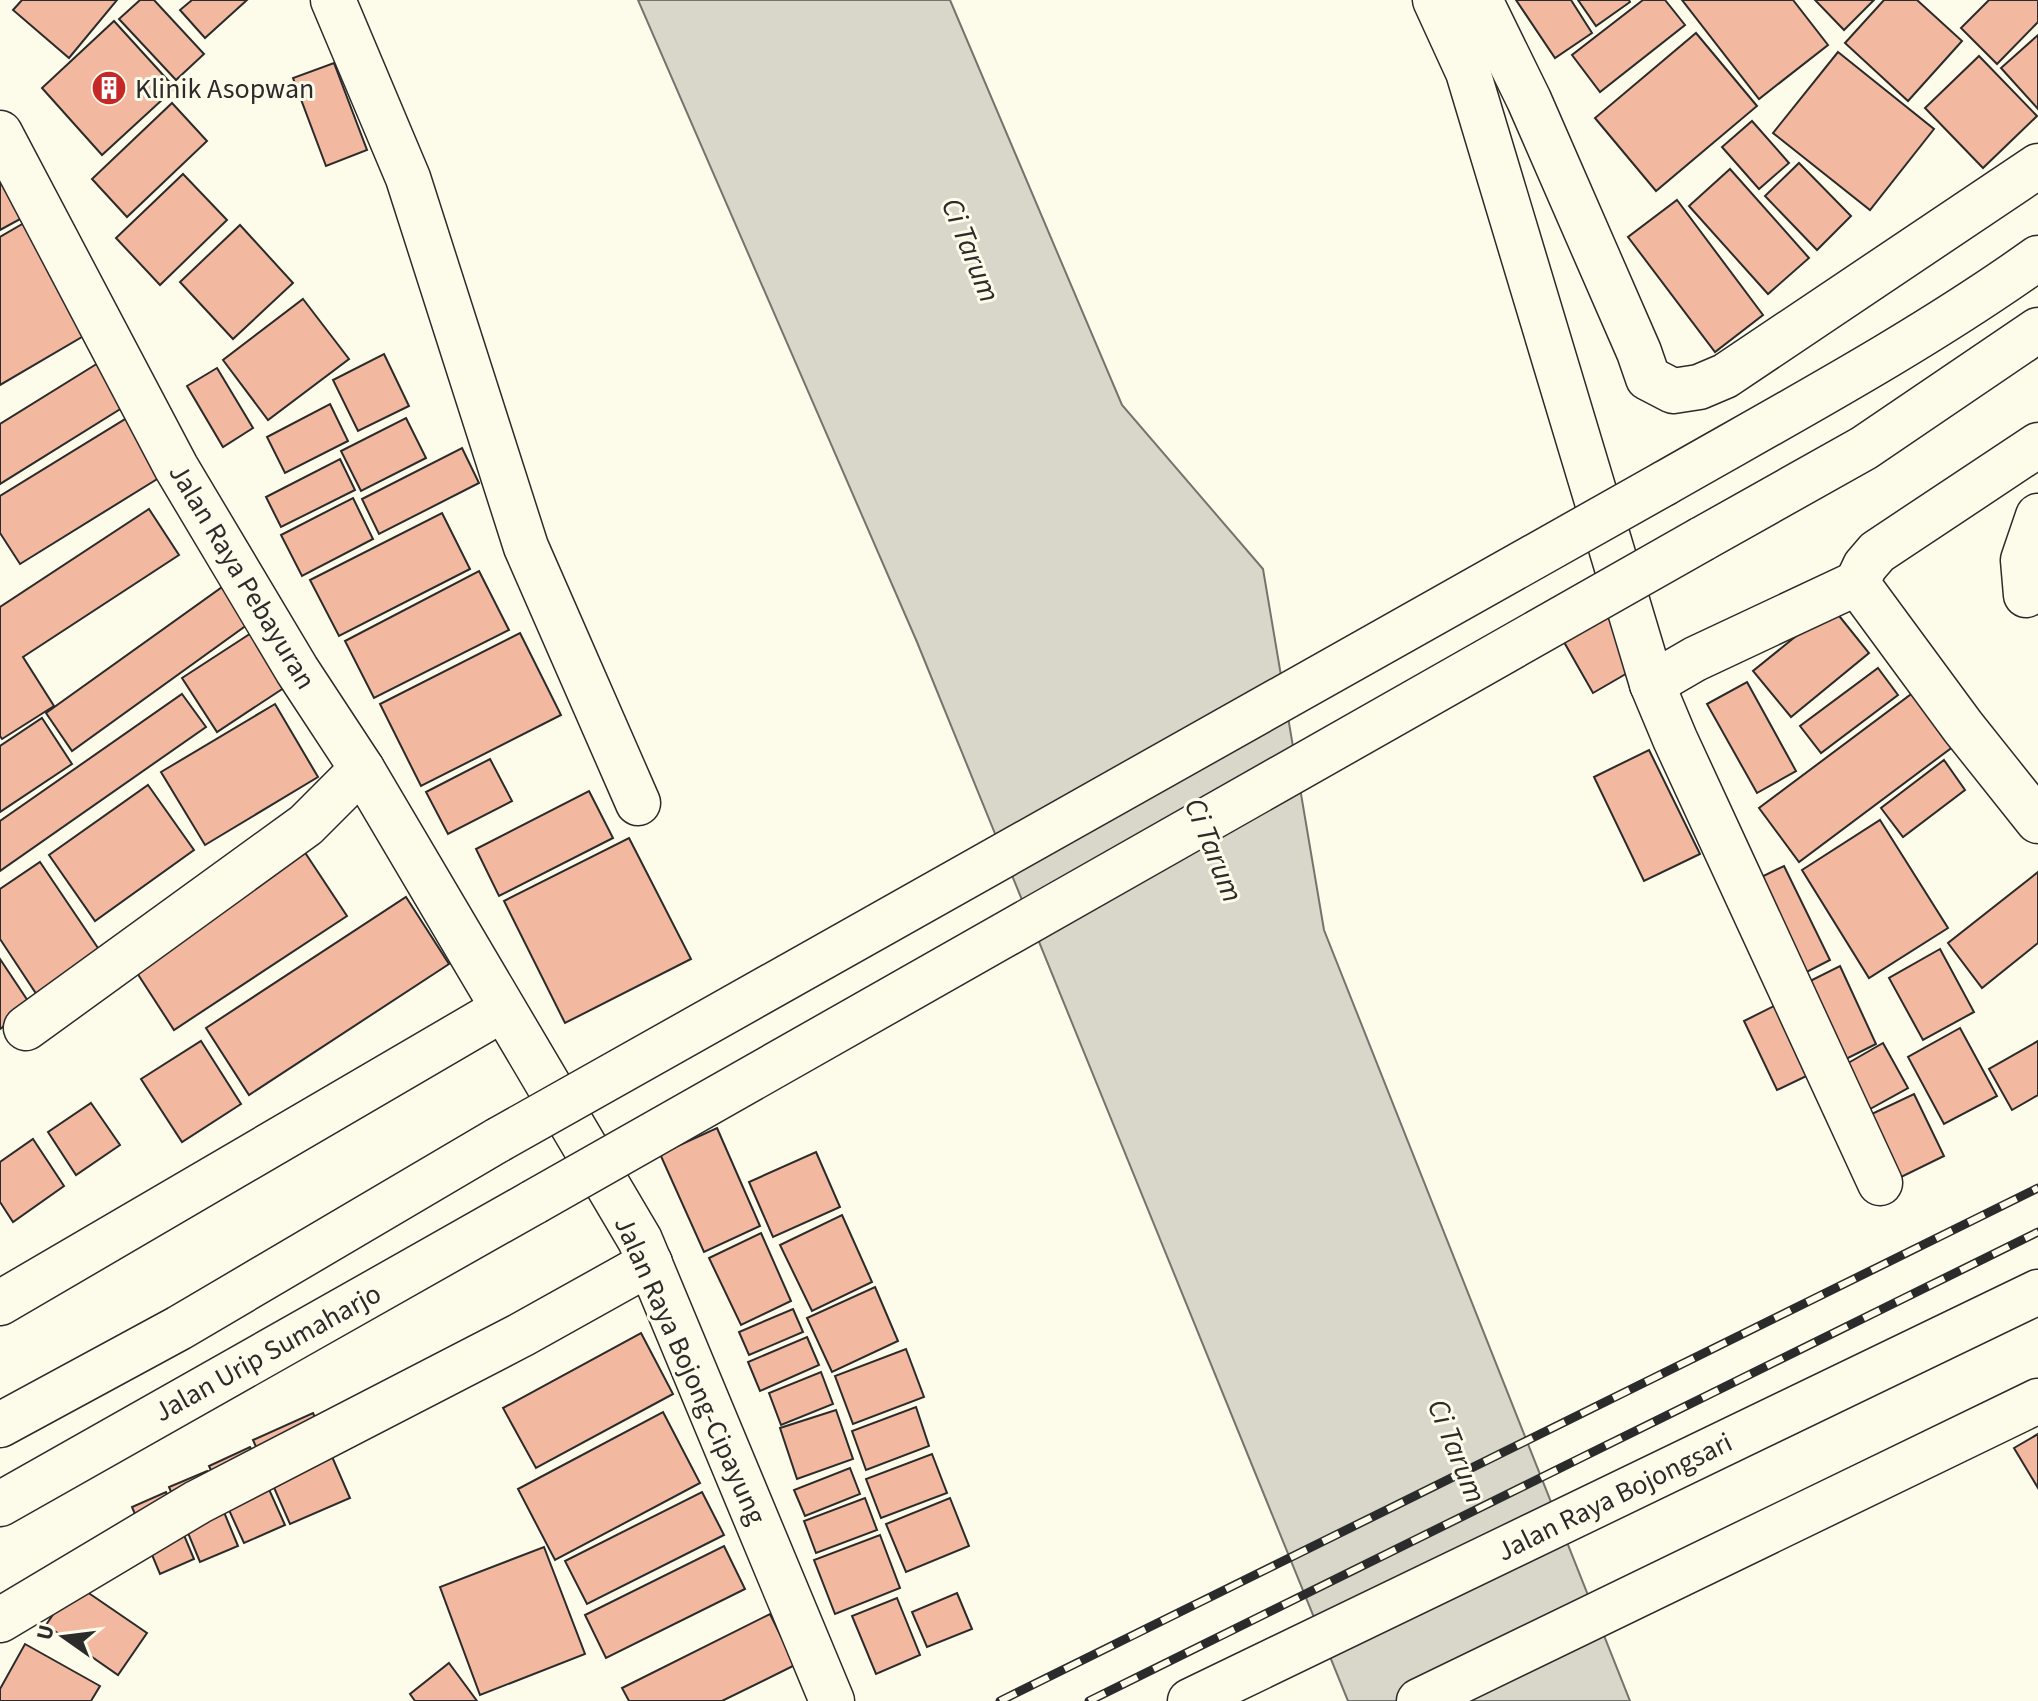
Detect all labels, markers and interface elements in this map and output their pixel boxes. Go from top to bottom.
building icon: Klinik Asopwan [90,69,128,107]
place label: Klinik Asopwan [135,69,314,109]
water label: Ci Tarum [930,192,1011,309]
street label: Jalan Raya Pebayuran [159,456,325,697]
water label: Ci Tarum [1173,792,1254,909]
street label: Jalan Raya Bojong-Cipayung [604,1210,776,1531]
street label: Jalan Urip Sumaharjo [147,1274,388,1432]
water label: Ci Tarum [1416,1393,1497,1510]
street label: Jalan Raya Bojongsari [1490,1422,1739,1571]
north arrow [24,1597,104,1677]
text: U [28,1621,63,1643]

